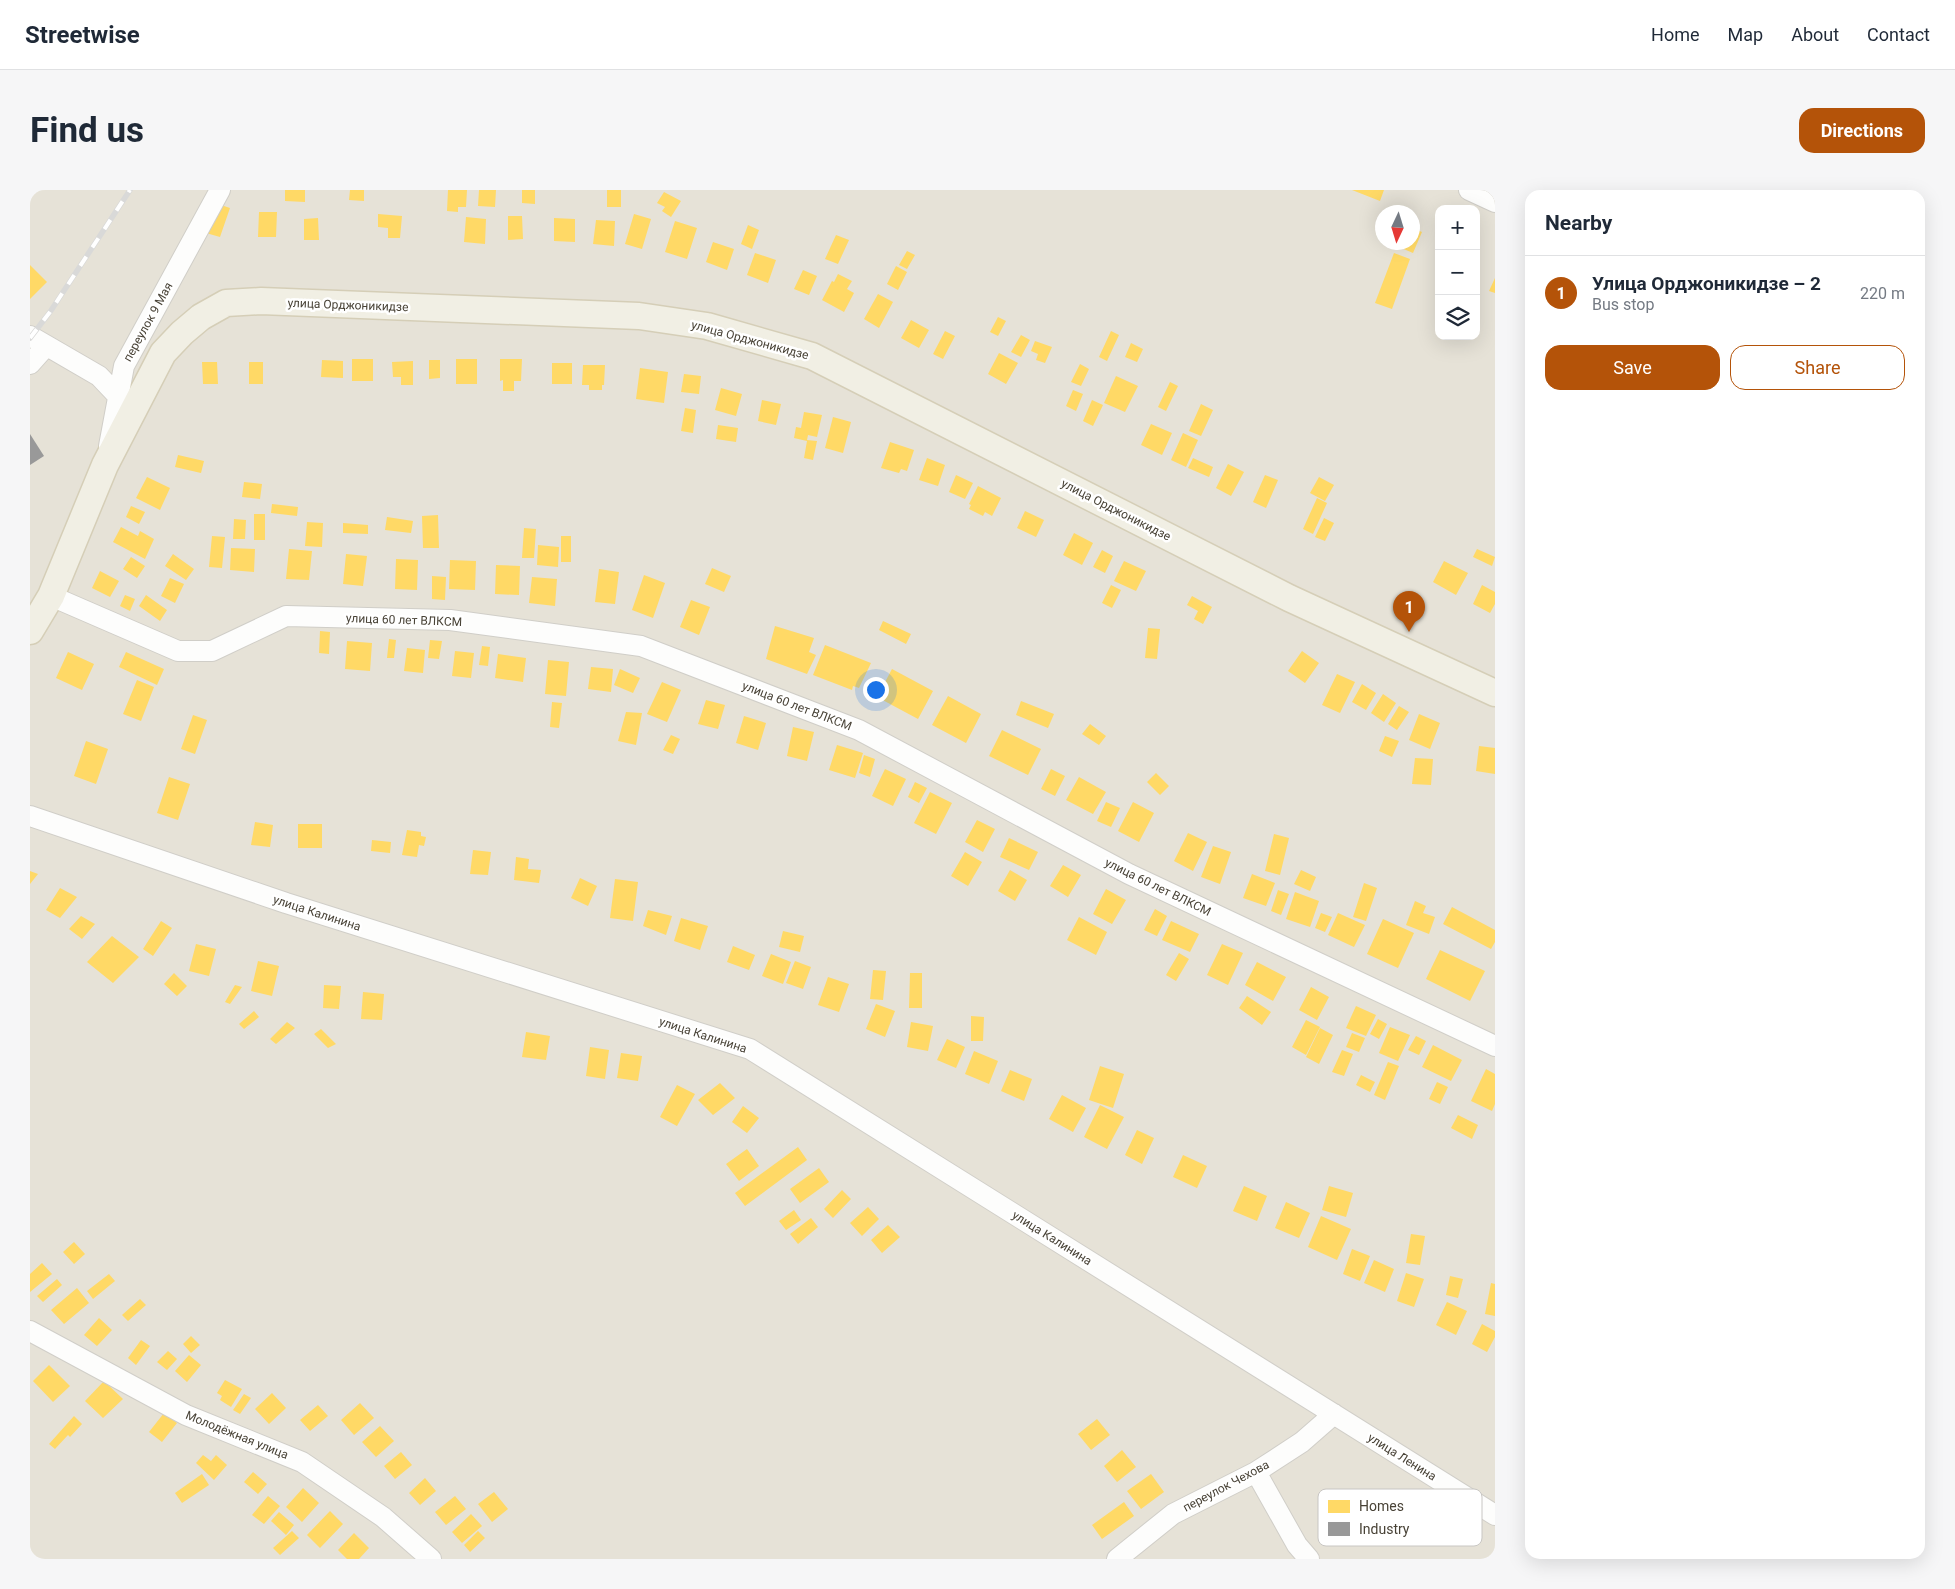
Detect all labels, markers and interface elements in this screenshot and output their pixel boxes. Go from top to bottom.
text: Streetwise [25,21,140,49]
text: Home [1651,24,1700,45]
text: Map [1728,24,1763,45]
text: About [1791,24,1839,45]
text: Contact [1867,24,1930,45]
button: Directions [1799,108,1925,153]
text: Find us [30,110,144,151]
north arrow [1375,205,1420,250]
map controls [1435,205,1480,340]
button: + [1435,205,1480,250]
text: Nearby [1545,211,1612,235]
button: − [1435,250,1480,295]
text: Улица Орджоникидзе – 2 [1592,272,1821,295]
street label: переулок 9 Мая [120,280,176,364]
text: 1 [1556,284,1566,303]
text: 220 m [1860,284,1905,303]
button: layers [1435,295,1480,340]
text: Bus stop [1592,295,1654,314]
street label: улица Орджоникидзе [287,296,409,314]
street label: улица Орджоникидзе [690,318,810,362]
button: Save [1545,345,1720,390]
button: Share [1730,345,1905,390]
street label: улица Орджоникидзе [1059,476,1173,544]
pin: 1 [1393,591,1425,632]
street label: улица 60 лет ВЛКСМ [346,611,462,629]
your location [863,677,889,703]
street label: улица 60 лет ВЛКСМ [740,679,854,733]
street label: улица 60 лет ВЛКСМ [1103,855,1213,919]
street label: улица Калинина [271,892,363,934]
street label: улица Калинина [657,1014,749,1056]
street label: улица Калинина [1010,1208,1094,1268]
street label: Молодёжная улица [184,1408,290,1462]
street label: улица Ленина [1365,1430,1439,1484]
street label: переулок Чехова [1180,1457,1272,1515]
legend [1318,1489,1482,1546]
text: Homes [1359,1498,1404,1514]
text: Industry [1359,1521,1410,1537]

